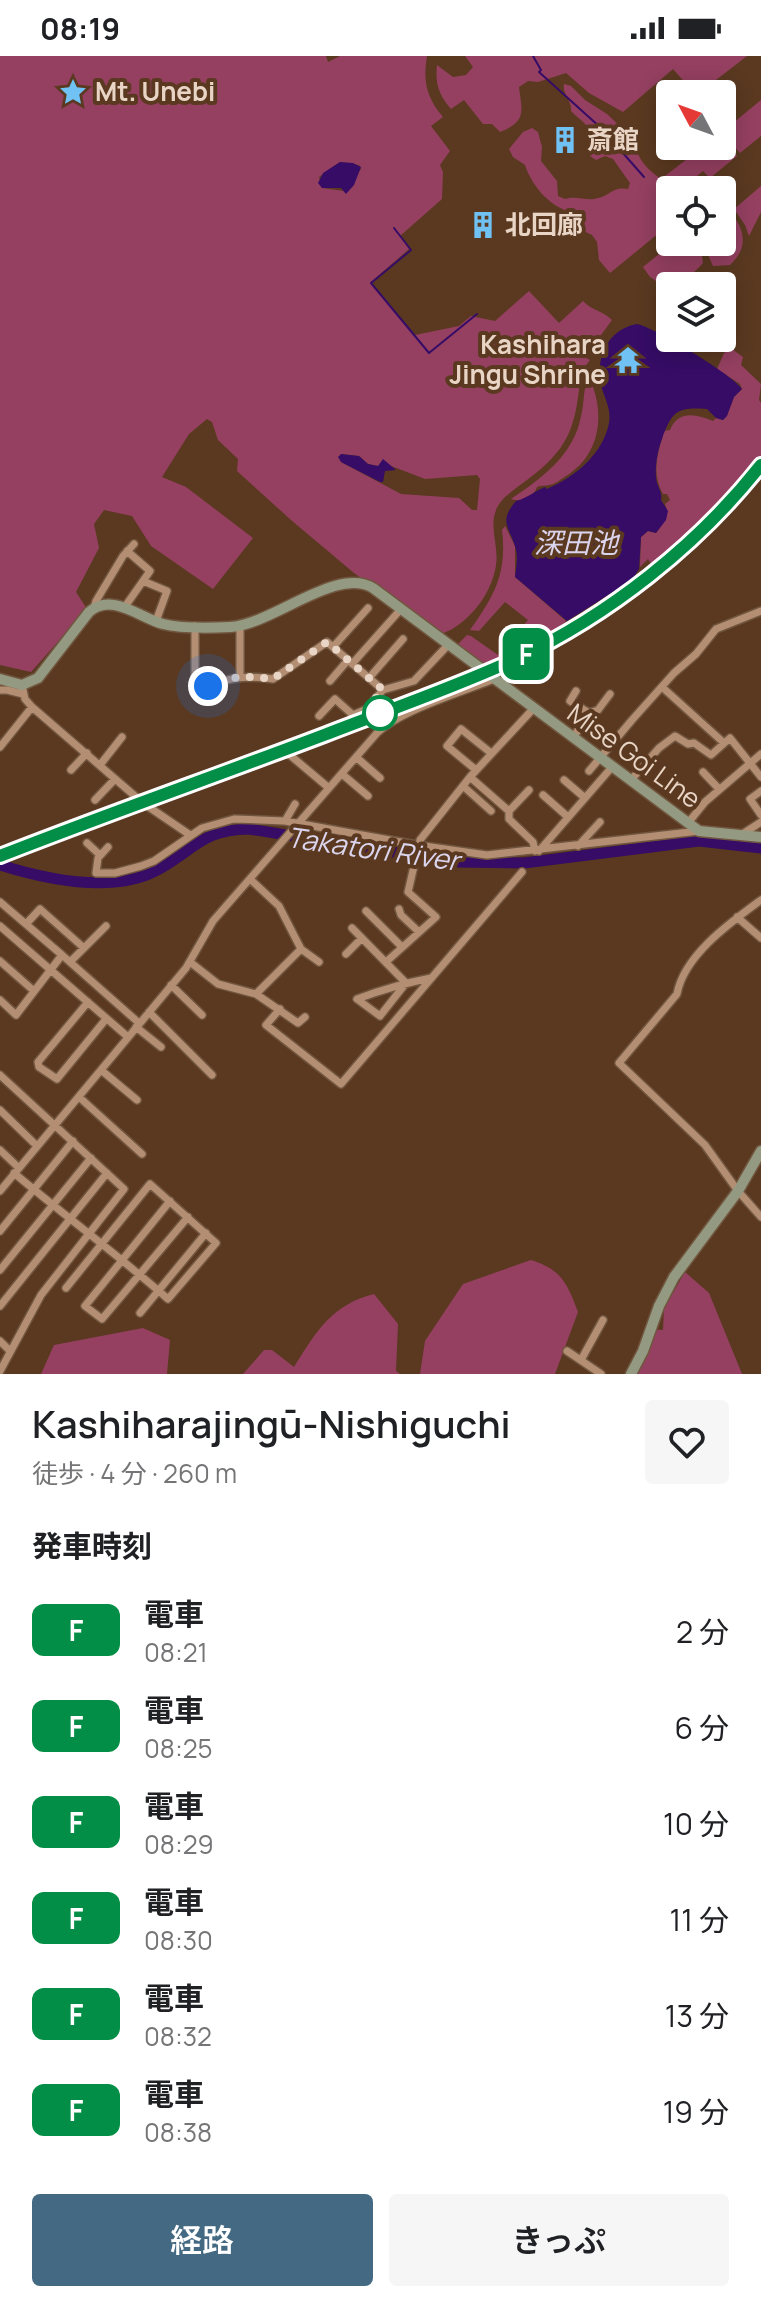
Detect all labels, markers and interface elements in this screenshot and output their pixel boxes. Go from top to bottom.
text: 08:19 [40,8,120,49]
place label: Mt. Unebi [95,73,215,109]
place icon: Mt. Unebi [58,77,88,107]
north arrow [656,80,736,160]
map controls [656,80,736,352]
place label: 斎館 [587,121,639,157]
building icon: 斎館 [550,125,580,155]
button: locate [656,176,736,256]
place label: 北回廊 [505,206,583,242]
building icon: 北回廊 [468,210,498,240]
button: layers [656,272,736,352]
place label: Kashihara Jingu Shrine [449,326,606,392]
temple icon: Kashihara Jingu Shrine [613,345,643,375]
water label: 深田池 [534,523,621,561]
line badge: F [500,628,552,680]
text: F [519,635,533,673]
your location [188,666,228,706]
street label: Mise Goi Line [561,695,709,816]
unlabelled marker [363,696,397,730]
water label: Takatori River [285,817,466,879]
text: Kashiharajingū-Nishiguchi [32,1397,511,1449]
button: heart [645,1400,729,1484]
text: 徒歩 · 4 分 · 260 m [32,1455,237,1491]
text: 発車時刻 [32,1525,152,1566]
text: 電車 [144,1593,204,1634]
text: F [69,1611,83,1649]
text: 2 分 [676,1611,729,1652]
text: 08:21 [144,1634,208,1670]
text: 電車 [144,1689,204,1730]
text: F [69,1707,83,1745]
text: 6 分 [674,1707,729,1748]
text: 08:25 [144,1730,213,1766]
text: 電車 [144,1785,204,1826]
text: F [69,1803,83,1841]
text: 10 分 [663,1803,729,1844]
text: 08:29 [144,1826,214,1862]
text: 電車 [144,1881,204,1922]
text: F [69,1899,83,1937]
text: 11 分 [670,1899,729,1940]
text: 08:30 [144,1922,213,1958]
text: 電車 [144,1977,204,2018]
text: F [69,1995,83,2033]
text: 13 分 [665,1995,729,2036]
text: 08:32 [144,2018,212,2054]
text: 電車 [144,2073,204,2114]
text: F [69,2091,83,2129]
text: 19 分 [663,2091,729,2132]
text: 08:38 [144,2114,212,2150]
button: 経路 [32,2194,373,2286]
button: きっぷ [389,2194,729,2286]

